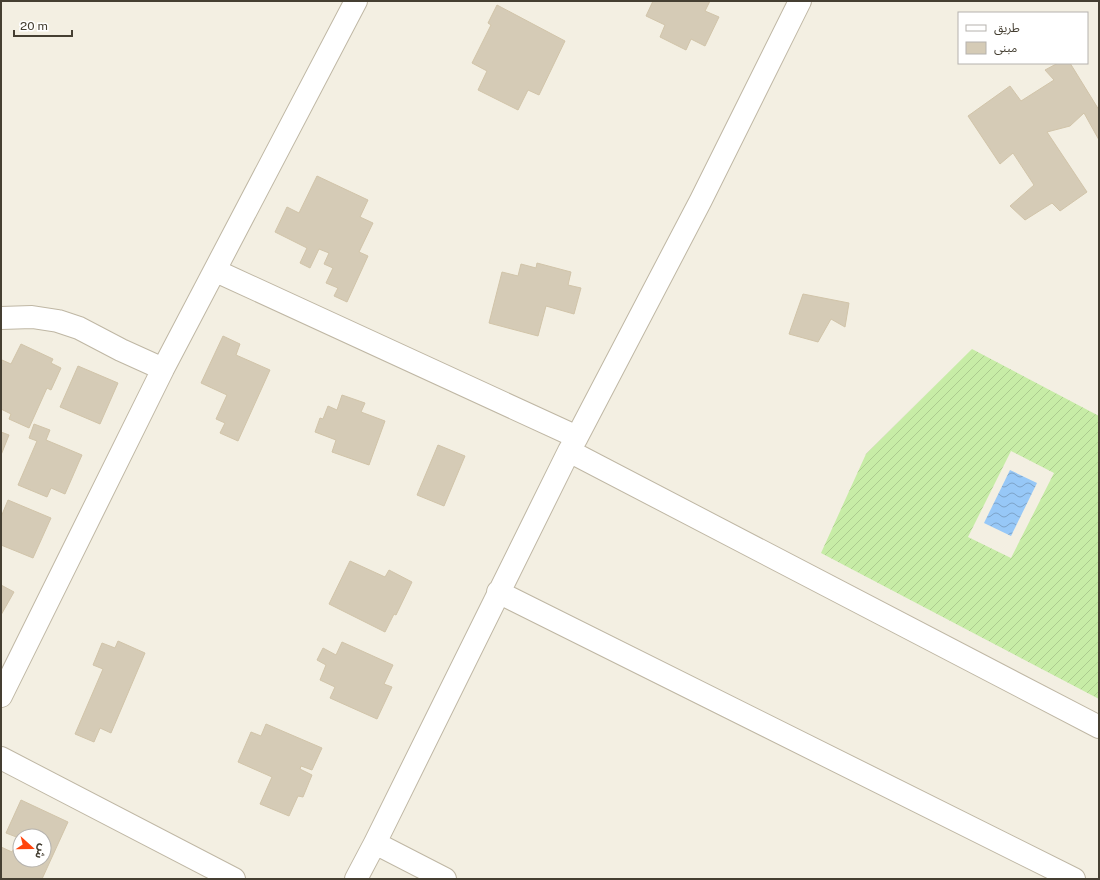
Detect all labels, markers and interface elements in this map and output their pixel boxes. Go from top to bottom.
scale bar [14,12,72,38]
legend [958,12,1088,64]
text: 20 m [20,19,48,33]
text: طريق [994,21,1020,36]
text: مبنى [994,41,1017,55]
north arrow [12,828,52,868]
text: ش [32,842,50,861]

